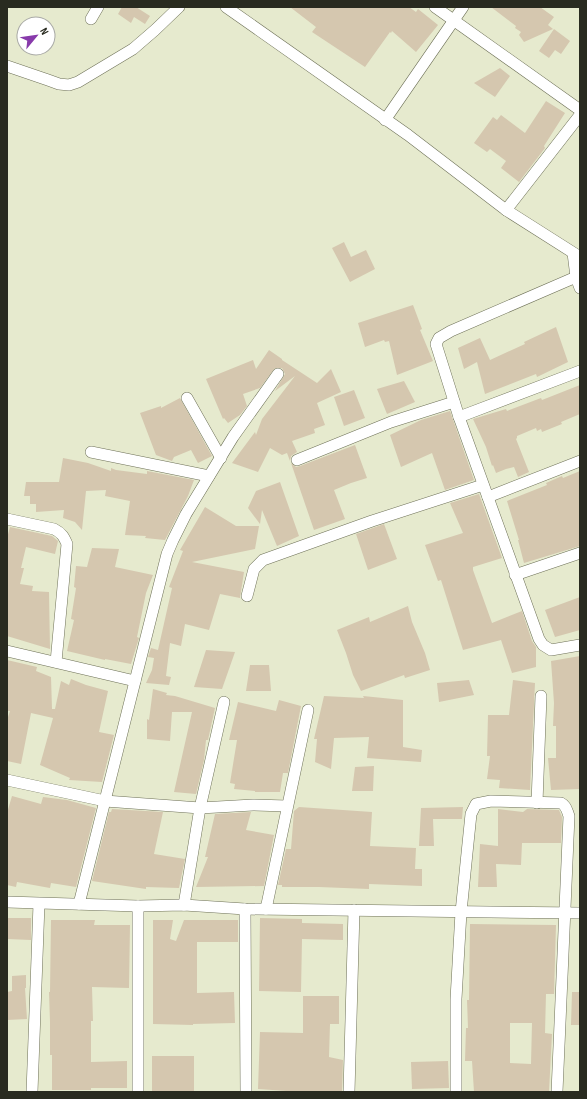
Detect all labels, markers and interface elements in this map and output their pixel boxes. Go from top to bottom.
north arrow [16,16,56,56]
text: N [37,26,51,37]

